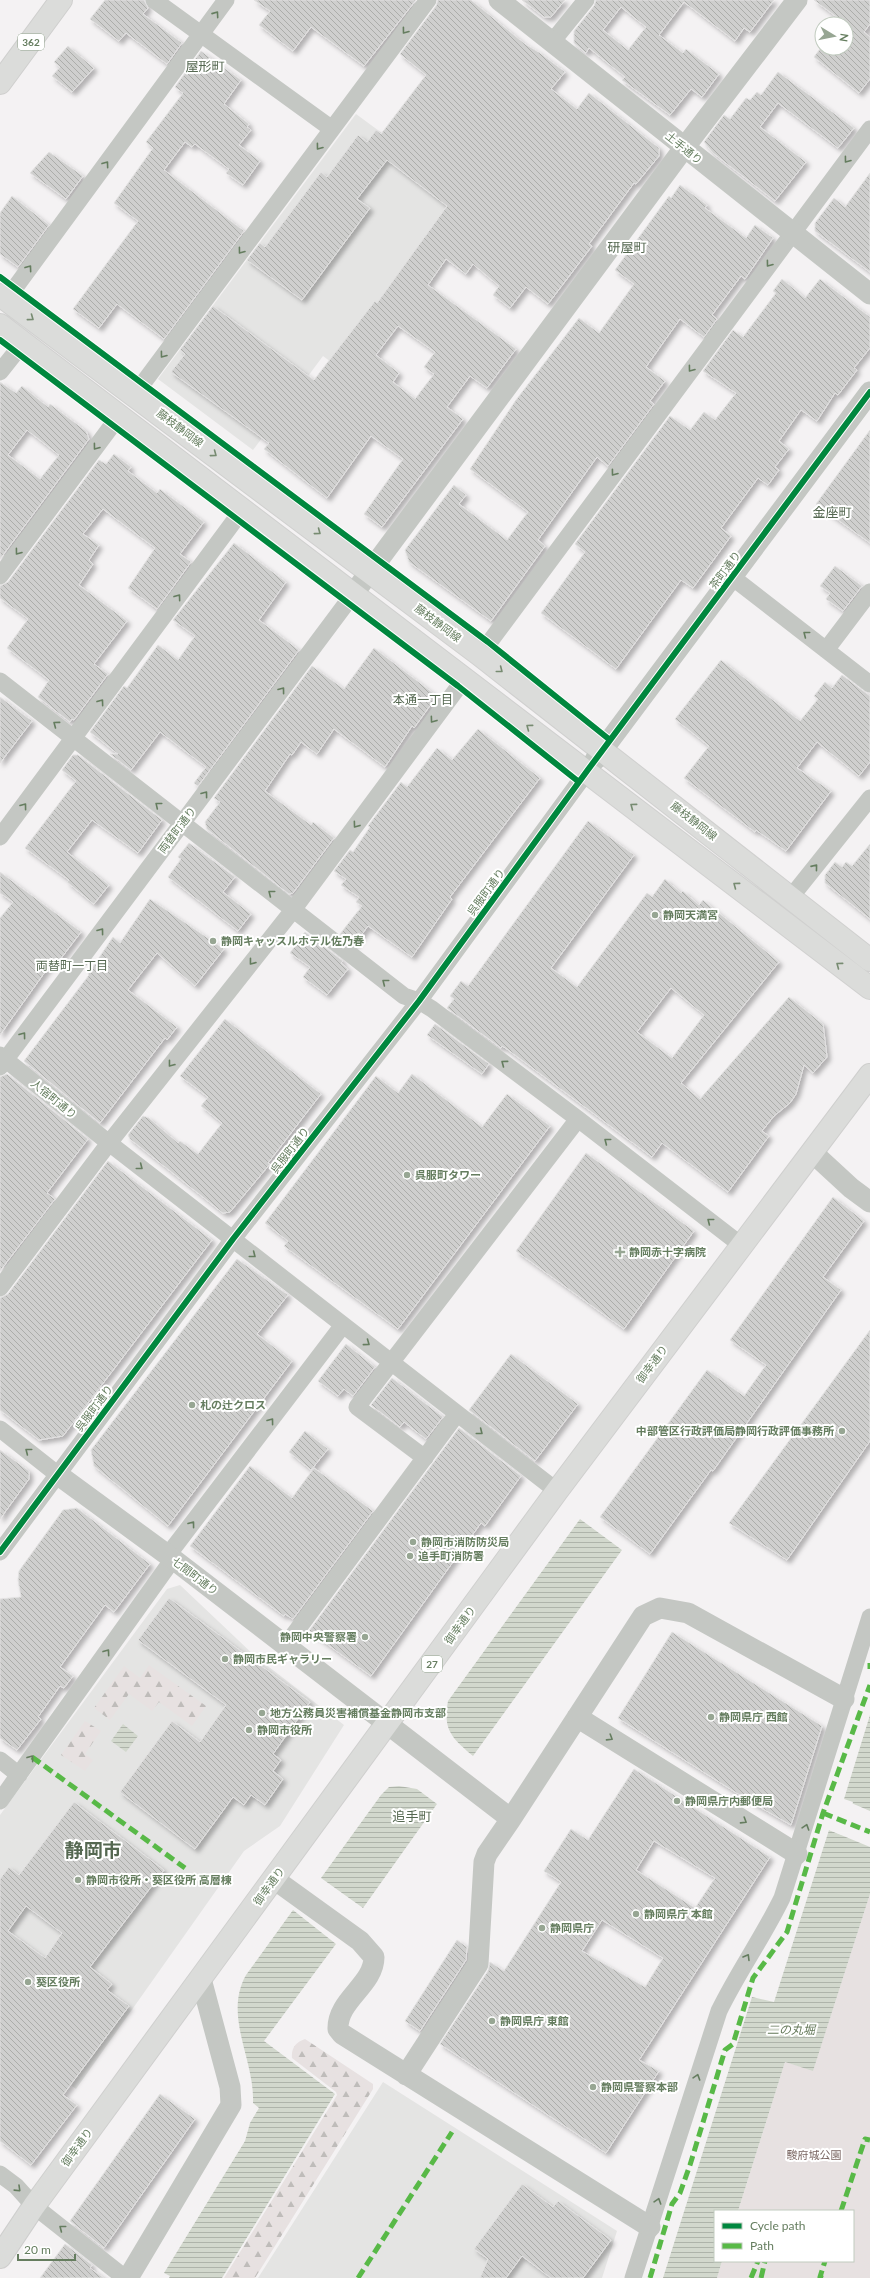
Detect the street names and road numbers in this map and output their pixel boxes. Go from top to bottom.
road number: 362 [18,34,44,50]
street label: 土手通り [663,129,706,167]
street label: 藤枝静岡線 [154,406,206,449]
street label: 茶町通り [706,548,743,591]
street label: 藤枝静岡線 [412,601,464,644]
street label: 藤枝静岡線 [669,799,720,843]
street label: 両替町通り [155,804,198,856]
street label: 呉服町通り [464,866,507,918]
street label: 人宿町通り [29,1076,80,1121]
street label: 呉服町通り [268,1124,312,1175]
street label: 御幸通り [633,1342,670,1386]
street label: 呉服町通り [72,1382,115,1434]
street label: 七間町通り [169,1554,221,1597]
street label: 御幸通り [441,1603,478,1647]
road number: 27 [422,1656,442,1672]
street label: 御幸通り [250,1864,287,1908]
street label: 御幸通り [58,2125,95,2169]

